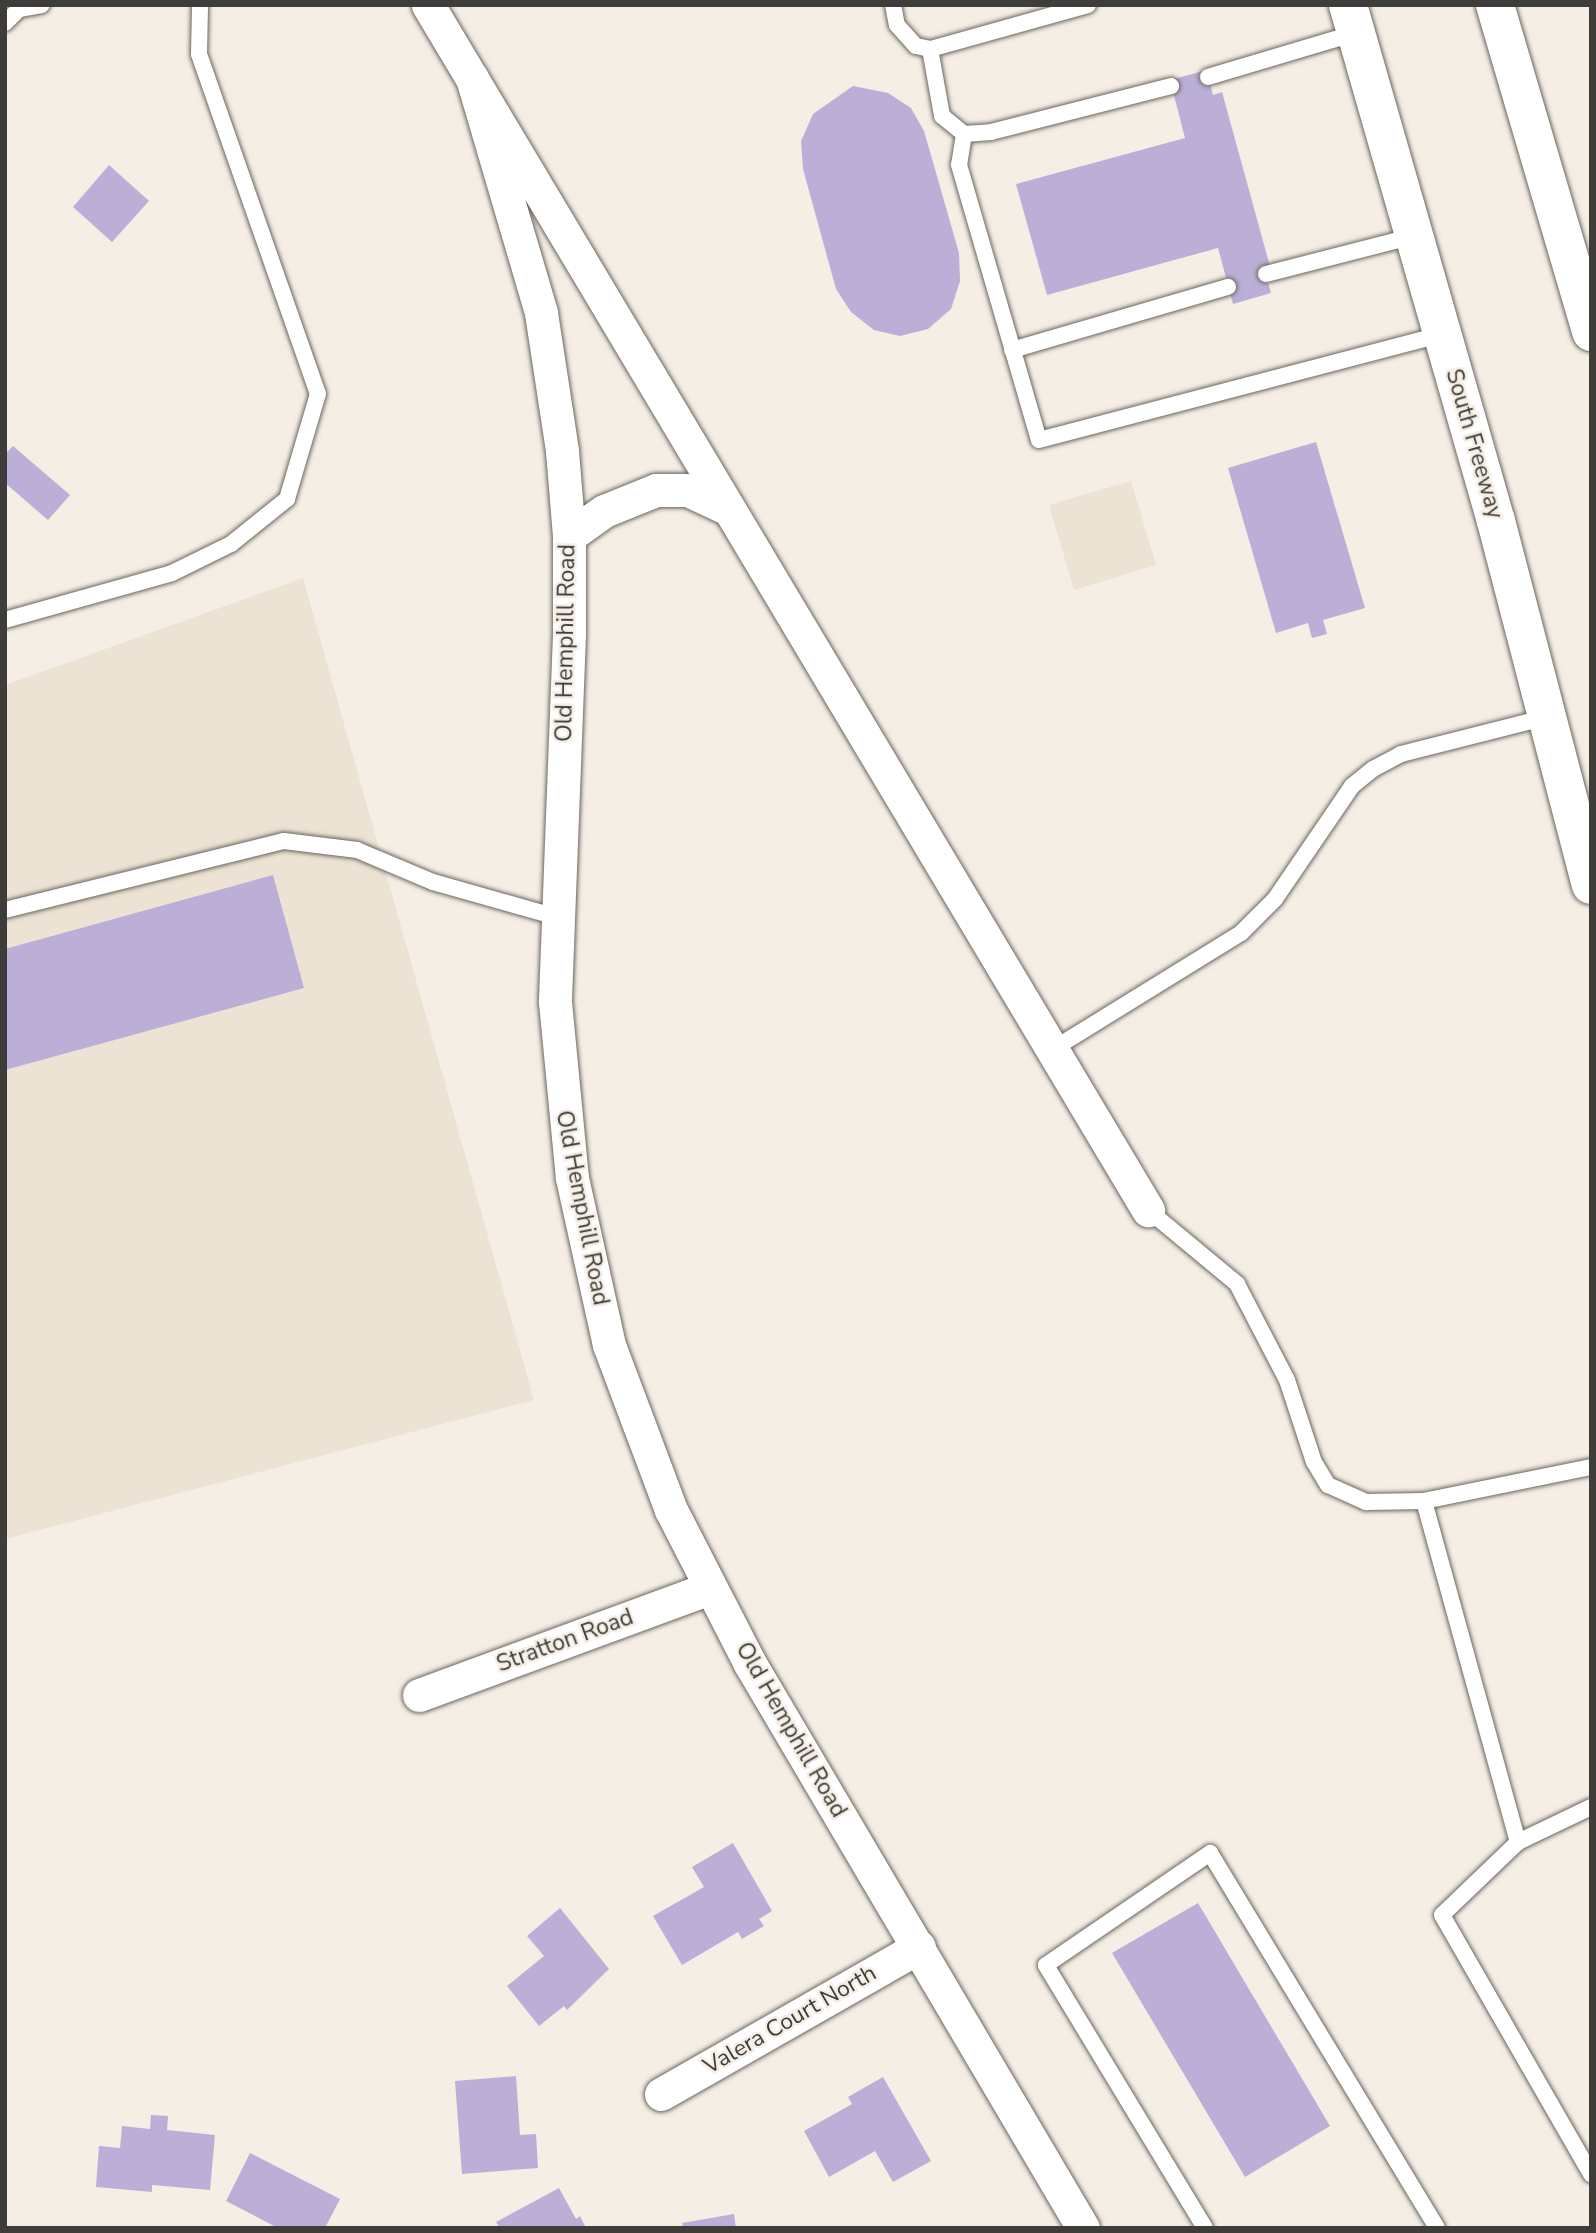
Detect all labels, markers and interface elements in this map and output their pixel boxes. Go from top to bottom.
street label: South Freeway [1439,366,1509,522]
street label: Old Hemphill Road [550,544,582,742]
street label: Old Hemphill Road [550,1108,614,1308]
street label: Stratton Road [493,1604,637,1678]
street label: Old Hemphill Road [730,1637,852,1823]
street label: Valera Court North [699,1959,881,2081]

